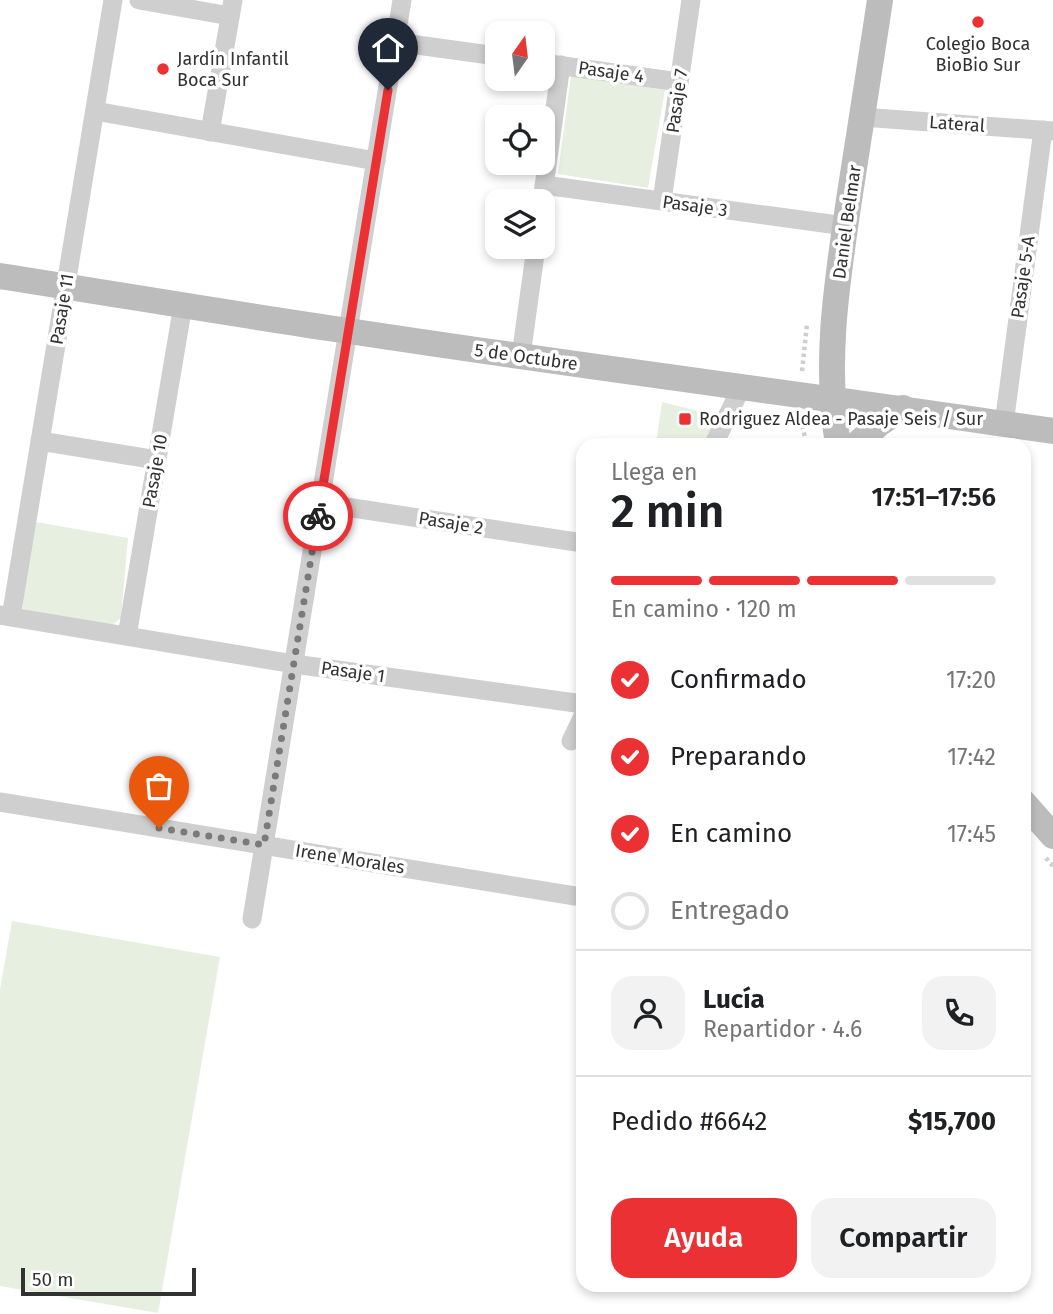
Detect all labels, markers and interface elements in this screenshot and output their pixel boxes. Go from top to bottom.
marker: Colegio Boca BioBio Sur [970,14,986,30]
pin [358,18,418,90]
north arrow [485,21,555,91]
map controls [485,21,555,259]
icon: home [369,29,407,67]
place label: Colegio Boca BioBio Sur [926,33,1030,76]
place label: Jardín Infantil Boca Sur [177,48,289,91]
street label: Pasaje 4 [577,57,646,88]
marker: Jardín Infantil Boca Sur [155,61,171,77]
street label: Pasaje 7 [662,68,692,134]
button: locate [485,105,555,175]
street label: Lateral [928,111,986,137]
street label: Daniel Belmar [828,164,866,280]
button: layers [485,189,555,259]
street label: Pasaje 3 [661,191,729,221]
street label: Pasaje 5-A [1006,234,1040,320]
street label: Pasaje 11 [46,272,78,346]
street label: 5 de Octubre [473,339,579,375]
place label: Rodriguez Aldea - Pasaje Seis / Sur [699,408,983,430]
marker: Rodriguez Aldea - Pasaje Seis / Sur [677,411,693,427]
street label: Pasaje 10 [138,432,172,510]
text: Llega en [611,458,697,486]
courier [283,481,353,551]
text: 17:51–17:56 [871,482,996,513]
text: 2 min [611,484,724,539]
icon: bike [299,497,337,535]
street label: Pasaje 2 [417,507,485,539]
text: En camino · 120 m [611,595,797,623]
street label: Pasaje 1 [320,657,386,687]
icon: check [611,661,649,699]
text: Confirmado [670,664,807,695]
text: 17:20 [946,666,996,694]
icon: check [611,738,649,776]
text: Preparando [670,741,807,772]
text: 17:42 [947,743,996,771]
pin [129,756,189,828]
icon: bag [140,767,178,805]
icon: check [611,815,649,853]
text: En camino [670,818,792,849]
text: 17:45 [947,820,996,848]
street label: Irene Morales [294,839,406,879]
text: Entregado [670,895,790,926]
button: person [611,976,685,1050]
button: phone [922,976,996,1050]
text: Lucía [703,984,765,1015]
text: Repartidor · 4.6 [703,1015,862,1043]
text: Pedido #6642 [611,1106,767,1137]
text: $15,700 [908,1106,996,1137]
button: Ayuda [611,1198,797,1278]
button: Compartir [811,1198,996,1278]
scale bar [21,1265,196,1297]
text: 50 m [32,1268,73,1291]

